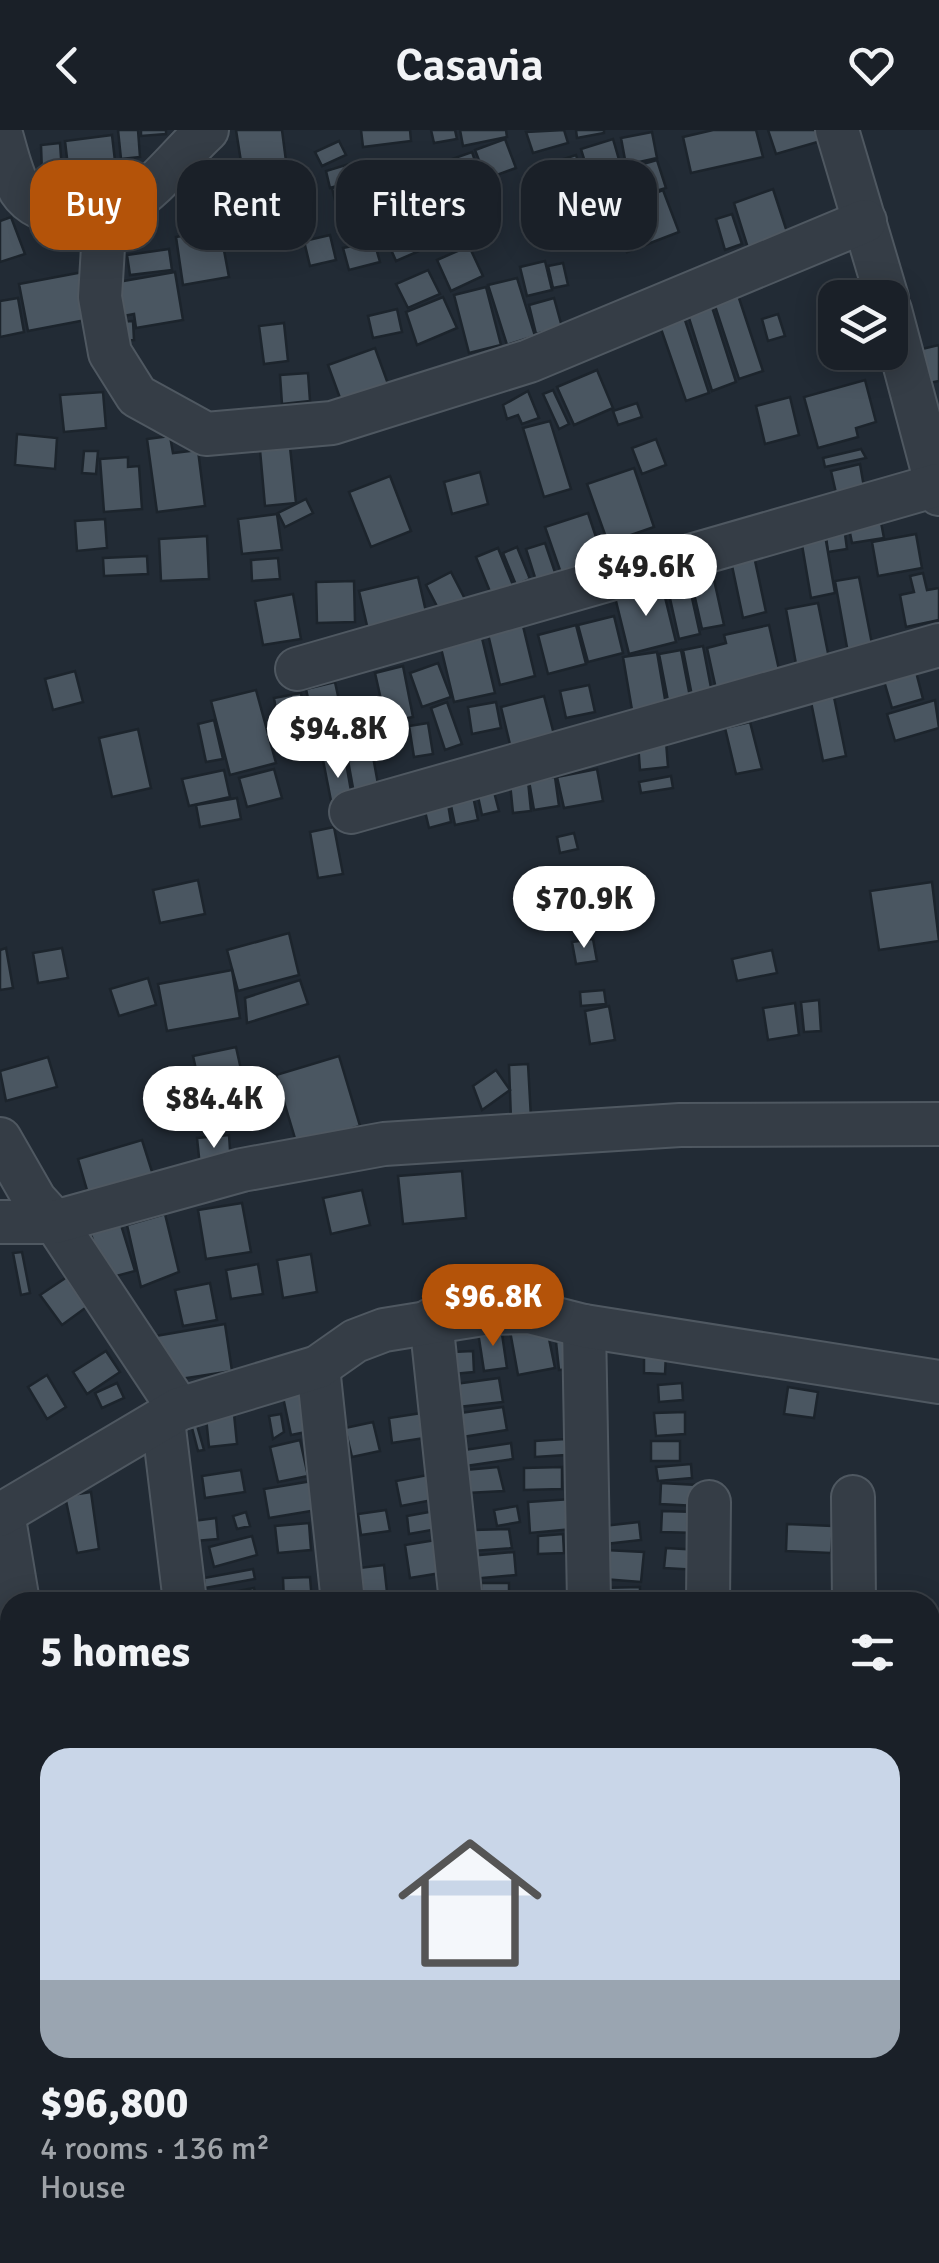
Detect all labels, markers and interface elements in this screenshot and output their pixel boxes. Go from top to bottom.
icon: back [40,38,95,93]
text: Casavia [395,38,544,93]
icon: heart [844,38,899,93]
chip: Buy [30,160,157,250]
chip: Rent [177,160,316,250]
chip: Filters [336,160,501,250]
chip: New [521,160,657,250]
map controls [818,280,908,370]
button: layers [818,280,908,370]
pin: $49.6K [565,534,727,619]
text: $49.6K [597,547,695,586]
pin: $94.8K [257,696,419,781]
text: $94.8K [289,709,387,748]
pin: $70.9K [503,866,665,951]
text: $70.9K [535,879,633,918]
pin: $84.4K [133,1066,295,1151]
text: $84.4K [165,1079,263,1118]
pin: $96.8K [412,1264,574,1349]
text: $96.8K [444,1277,542,1316]
icon: filters [845,1625,900,1680]
text: 5 homes [40,1627,190,1678]
icon: home [380,1813,560,1993]
text: $96,800 [40,2078,188,2129]
text: 4 rooms · 136 m² [40,2129,270,2168]
text: House [40,2168,126,2207]

